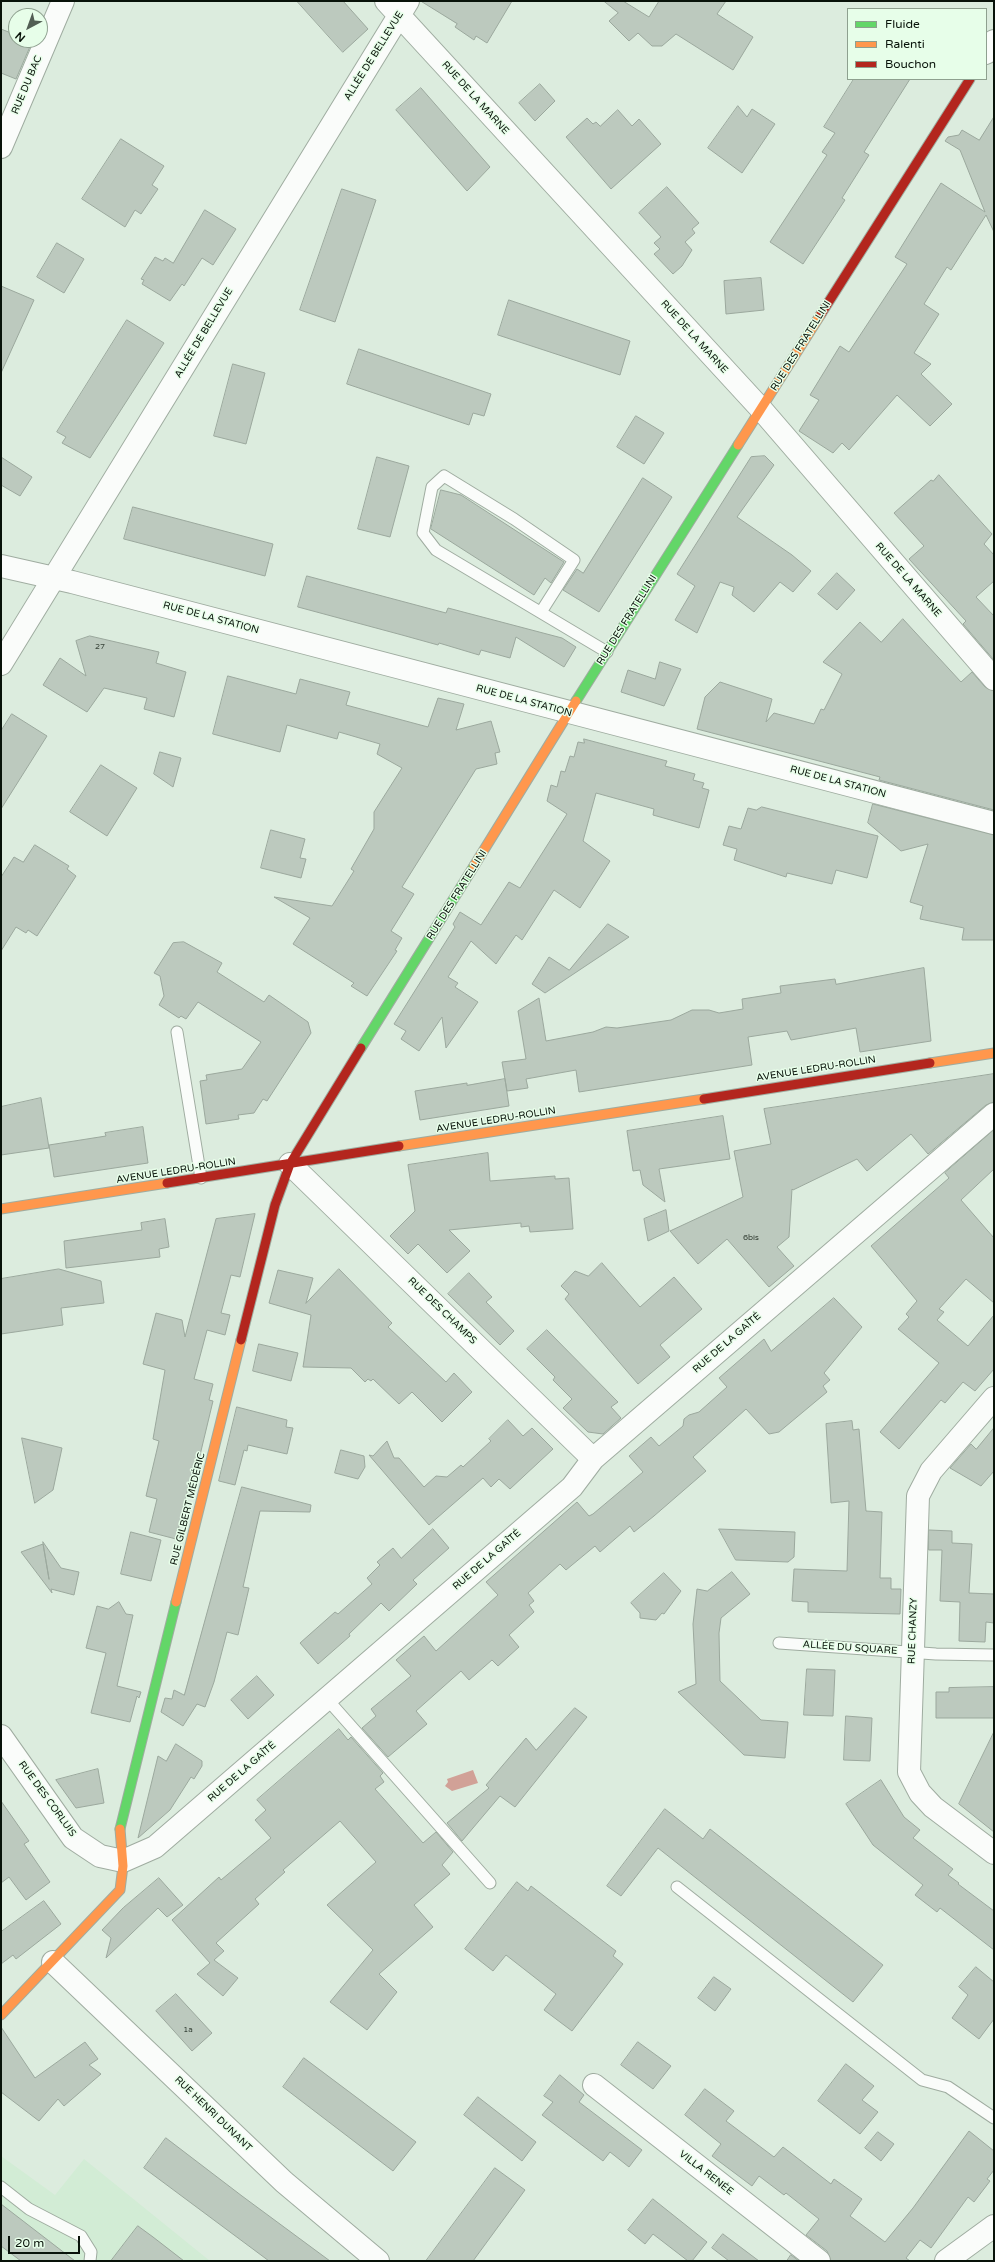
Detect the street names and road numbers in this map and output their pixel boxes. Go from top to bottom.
street label: ALLÉE DE BELLEVUE [342,9,406,103]
street label: RUE DU BAC [9,54,45,116]
street label: RUE DE LA MARNE [439,59,511,137]
street label: ALLÉE DE BELLEVUE [172,286,236,380]
street label: RUE DE LA MARNE [658,298,730,376]
street label: RUE DES FRATELLINI [768,299,834,393]
street label: RUE DE LA MARNE [872,540,944,620]
street label: RUE DES FRATELLINI [594,573,660,667]
street label: RUE DE LA STATION [162,599,260,637]
street label: RUE DE LA STATION [475,682,573,720]
street label: RUE DE LA STATION [789,763,887,801]
street label: RUE DES FRATELLINI [424,848,490,942]
street label: AVENUE LEDRU-ROLLIN [755,1054,877,1084]
street label: AVENUE LEDRU-ROLLIN [435,1105,557,1135]
street label: AVENUE LEDRU-ROLLIN [115,1156,237,1186]
street label: RUE DES CHAMPS [405,1275,479,1347]
street label: RUE DE LA GAÎTÉ [691,1310,763,1376]
street label: RUE GILBERT MÉDÉRIC [168,1451,208,1567]
street label: RUE DE LA GAÎTÉ [451,1527,523,1593]
street label: RUE CHANZY [906,1598,920,1664]
street label: ALLÉE DU SQUARE [802,1639,898,1657]
street label: RUE DE LA GAÎTÉ [206,1739,278,1805]
street label: RUE DES CORLUIS [16,1759,78,1839]
street label: RUE HENRI DUNANT [172,2074,254,2154]
street label: VILLA RENÉE [677,2148,735,2198]

